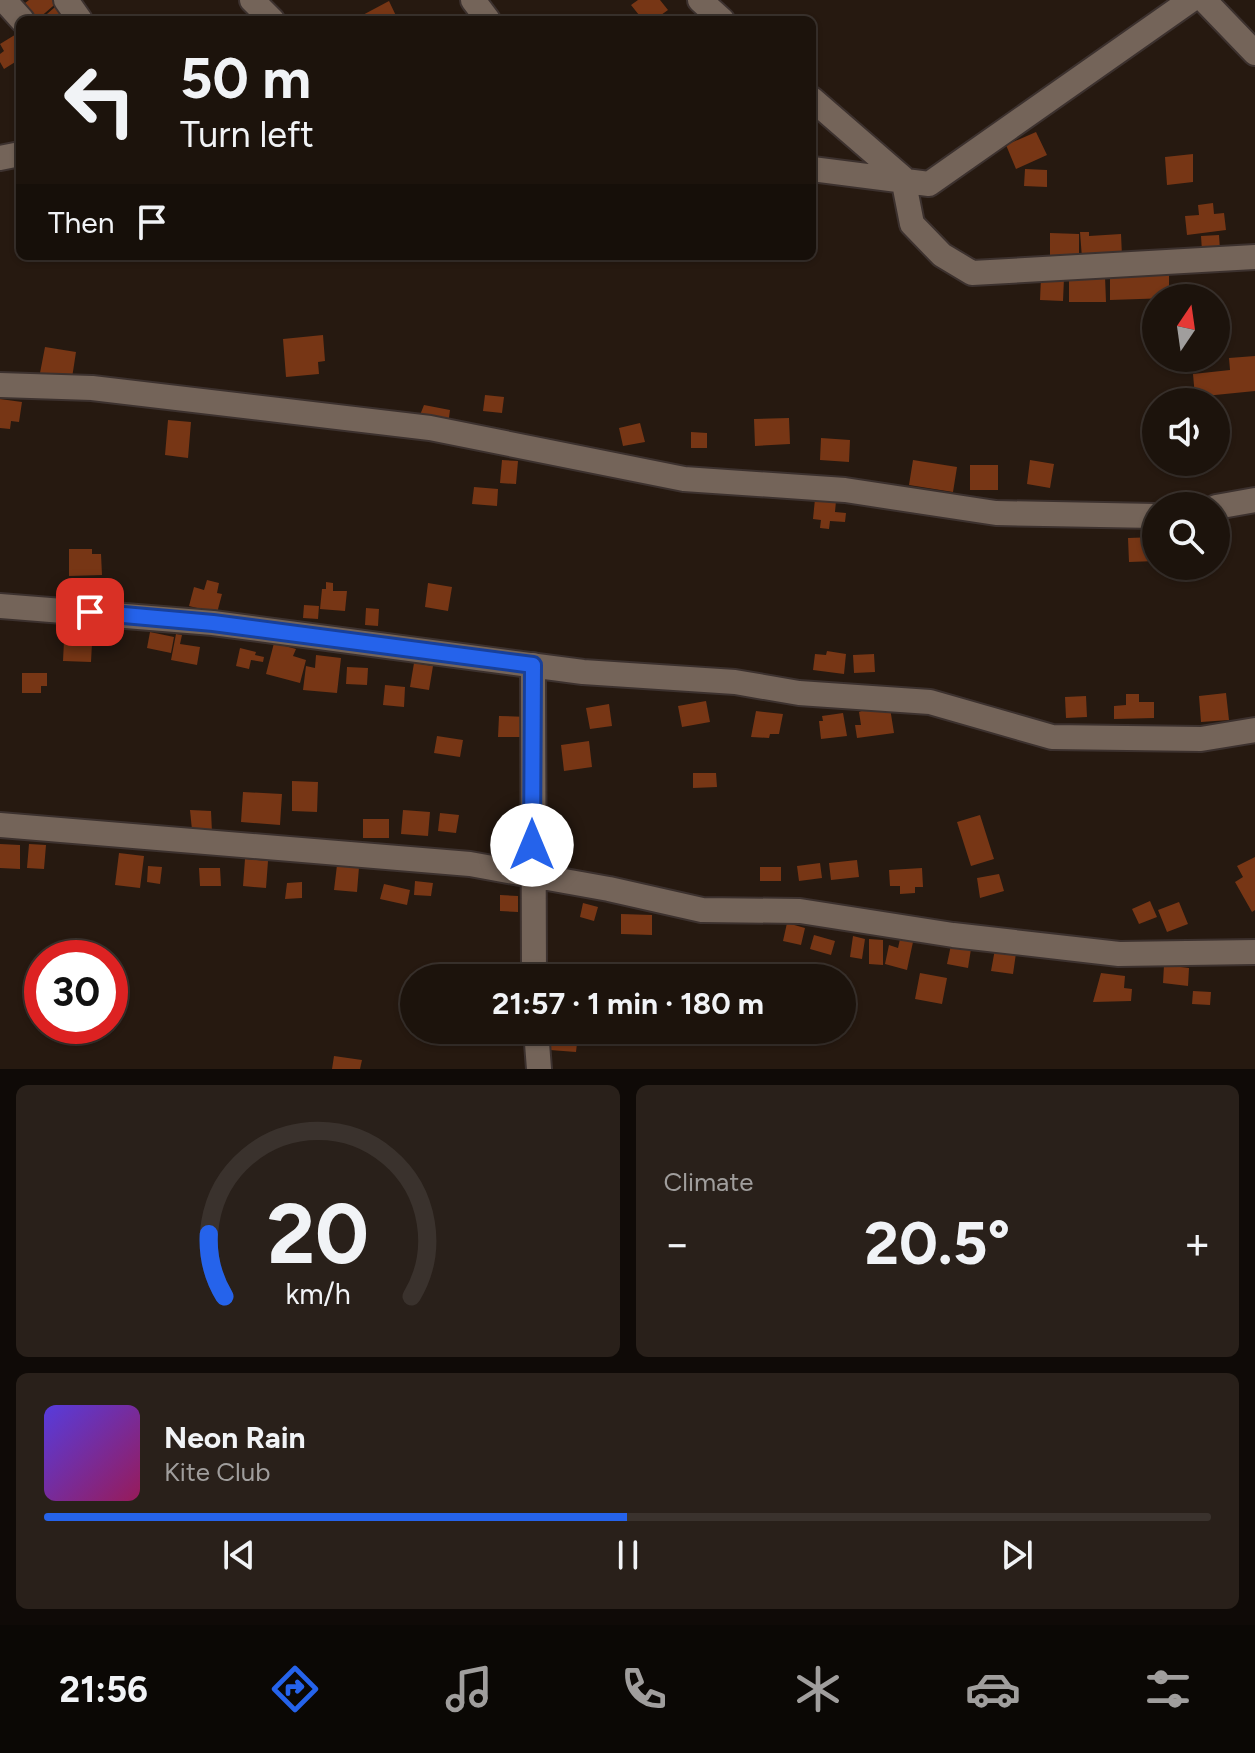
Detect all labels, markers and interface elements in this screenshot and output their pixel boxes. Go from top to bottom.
text: 50 m [180,45,311,112]
icon: left [48,48,152,152]
text: Turn left [180,113,314,156]
icon: arrive [130,200,174,244]
text: Then [48,204,114,241]
north arrow [1142,284,1230,372]
map controls [1142,284,1230,580]
button: sound [1142,388,1230,476]
button: search [1142,492,1230,580]
pin [56,578,124,646]
icon: arrive [68,590,112,634]
position arrow [490,803,574,887]
speed limit sign: 30 [24,940,128,1044]
text: 21:57 · 1 min · 180 m [492,985,764,1022]
text: Climate [664,1166,753,1198]
text: 20 [267,1184,369,1284]
text: 20.5° [864,1207,1010,1279]
text: − [664,1217,691,1270]
text: + [1184,1217,1211,1270]
text: km/h [285,1277,350,1311]
text: Neon Rain [164,1419,306,1456]
text: Kite Club [164,1456,270,1488]
icon: previous [217,1533,261,1577]
icon: pause [606,1533,650,1577]
icon: next [995,1533,1039,1577]
icon: directions [267,1661,323,1717]
icon: music [441,1661,497,1717]
icon: phone [616,1661,672,1717]
icon: climate [790,1661,846,1717]
icon: car [965,1661,1021,1717]
icon: filters [1140,1661,1196,1717]
text: 21:56 [59,1668,148,1711]

